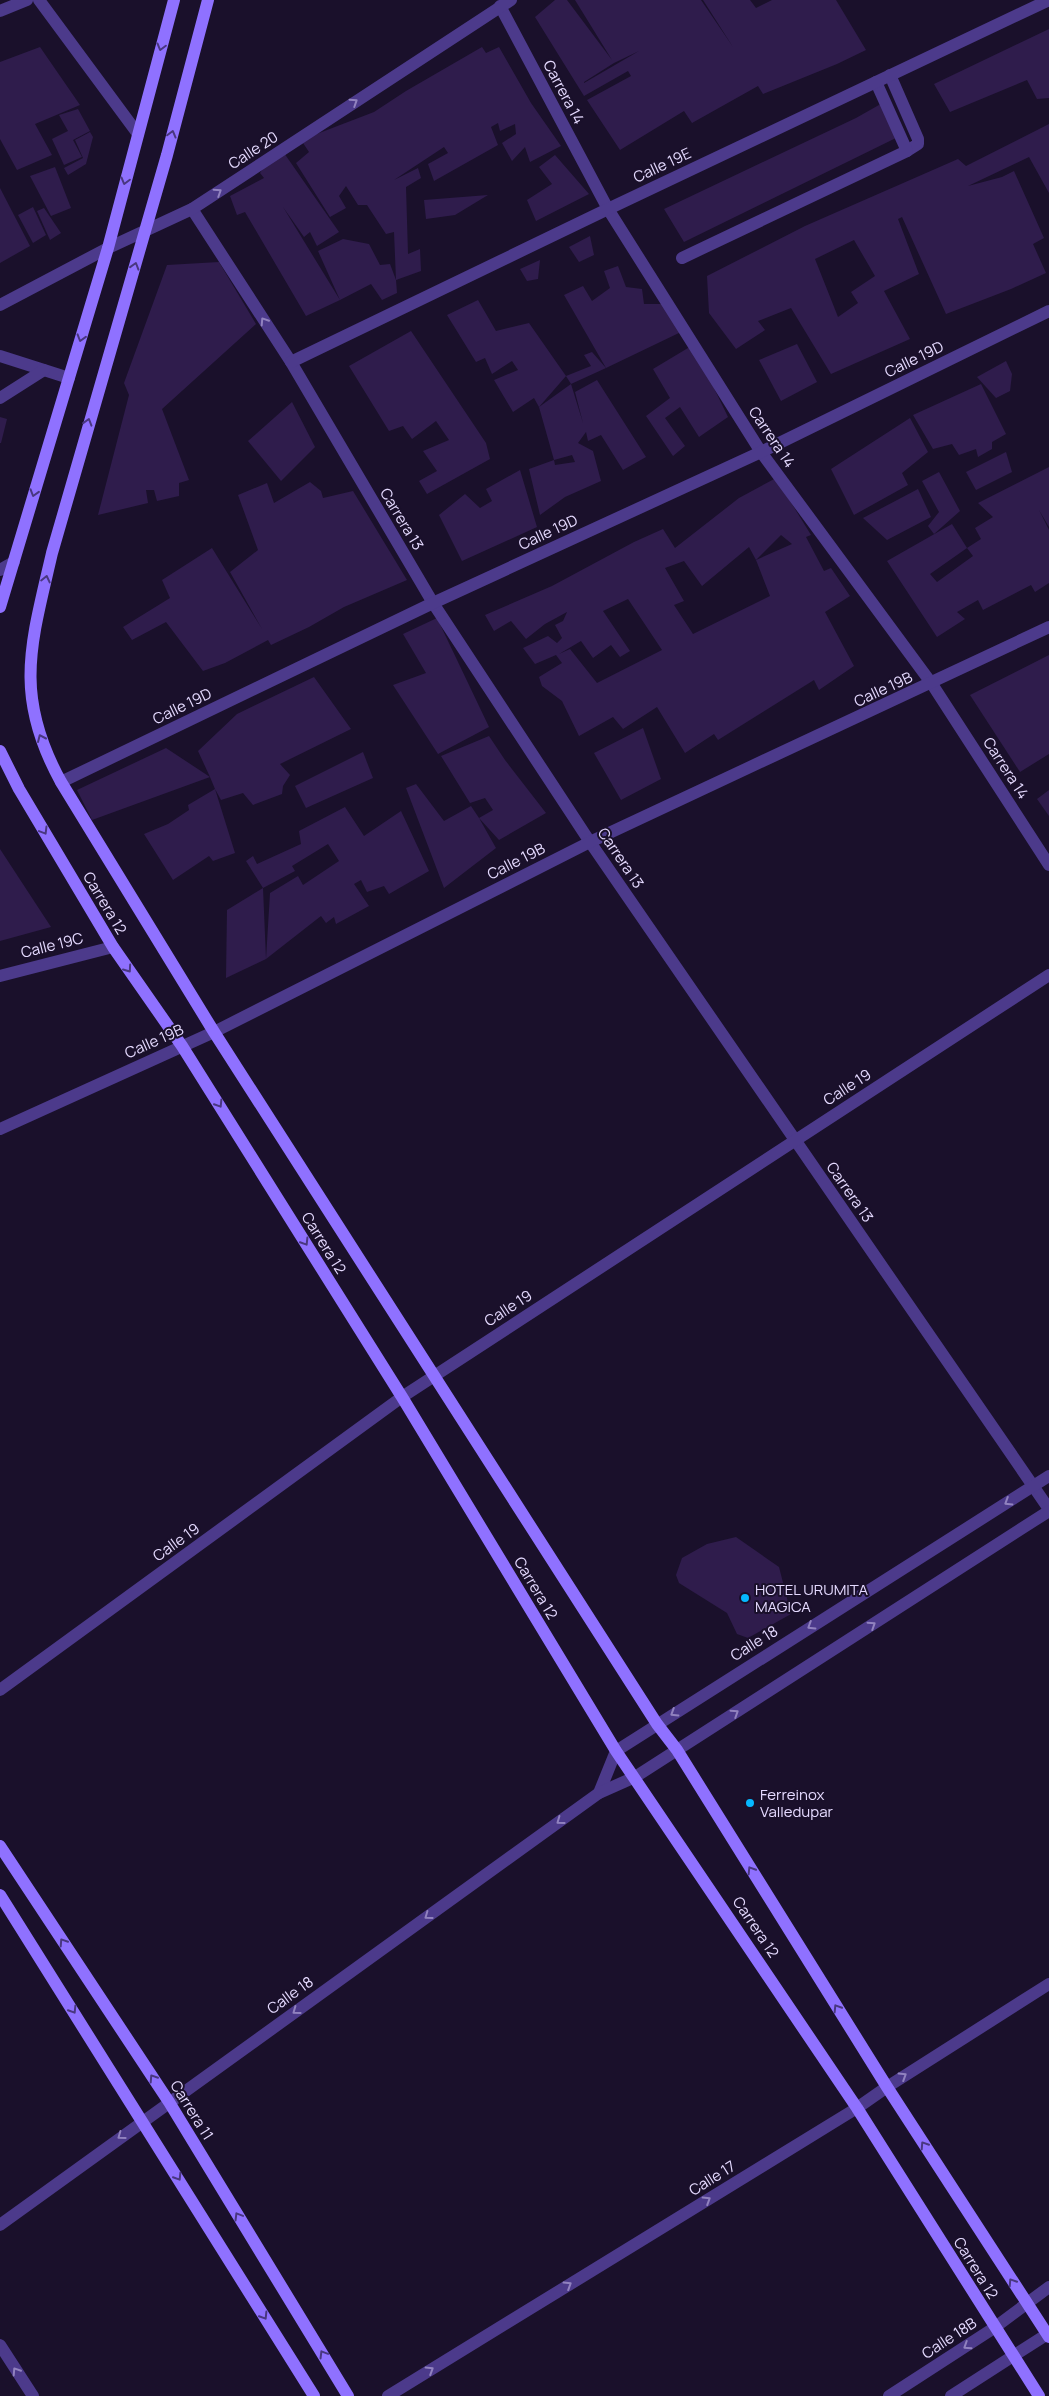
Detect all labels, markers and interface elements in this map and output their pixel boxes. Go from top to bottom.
one-way arrow [157,42,167,51]
street label: Carrera 14 [538,56,590,128]
one-way arrow [349,99,358,109]
street label: Calle 20 [224,126,282,174]
one-way arrow [166,130,177,139]
street label: Calle 19E [630,142,694,188]
one-way arrow [120,177,131,186]
one-way arrow [213,188,222,198]
one-way arrow [129,263,139,271]
one-way arrow [261,318,271,327]
one-way arrow [76,333,86,341]
street label: Calle 19D [881,336,947,382]
street label: Carrera 14 [744,402,800,472]
one-way arrow [83,418,93,427]
street label: Carrera 13 [375,484,429,554]
one-way arrow [30,489,40,497]
street label: Calle 19D [515,509,581,555]
one-way arrow [40,574,51,583]
street label: Calle 19B [850,666,916,712]
street label: Calle 19D [149,683,215,729]
street label: Carrera 14 [978,733,1034,803]
one-way arrow [36,734,47,743]
street label: Carrera 13 [593,823,649,893]
one-way arrow [37,825,47,834]
street label: Calle 19B [484,838,548,884]
street label: Carrera 12 [78,868,132,938]
street label: Calle 19C [19,927,86,963]
one-way arrow [122,963,131,973]
street label: Calle 19B [121,1019,187,1063]
street label: Calle 19 [819,1064,875,1110]
one-way arrow [212,1099,222,1108]
street label: Carrera 13 [822,1158,878,1226]
street label: Carrera 12 [297,1208,351,1278]
one-way arrow [298,1237,308,1246]
street label: Calle 19 [480,1285,536,1331]
one-way arrow [1004,1495,1013,1505]
street label: Calle 19 [148,1518,204,1566]
street label: Carrera 12 [509,1553,563,1623]
place label: HOTEL URUMITA MAGICA [755,1579,868,1617]
marker: HOTEL URUMITA MAGICA [739,1592,751,1604]
street label: Calle 18 [726,1620,782,1666]
one-way arrow [808,1620,817,1629]
one-way arrow [866,1622,875,1631]
one-way arrow [671,1707,680,1716]
one-way arrow [730,1709,739,1719]
place label: Ferreinox Valledupar [760,1784,833,1822]
marker: Ferreinox Valledupar [744,1797,756,1809]
one-way arrow [556,1815,566,1824]
one-way arrow [748,1866,758,1875]
street label: Carrera 12 [728,1892,784,1962]
one-way arrow [424,1910,434,1919]
one-way arrow [60,1938,69,1948]
street label: Calle 18 [263,1971,317,2019]
one-way arrow [834,2004,844,2013]
one-way arrow [67,2005,76,2014]
one-way arrow [292,2005,302,2014]
one-way arrow [898,2073,907,2082]
one-way arrow [149,2074,159,2083]
street label: Carrera 11 [165,2076,219,2144]
one-way arrow [117,2130,127,2139]
one-way arrow [921,2141,930,2151]
street label: Calle 17 [685,2156,739,2200]
one-way arrow [172,2172,181,2181]
one-way arrow [701,2197,710,2207]
one-way arrow [235,2212,245,2221]
street label: Carrera 12 [949,2233,1003,2303]
one-way arrow [1009,2278,1019,2287]
one-way arrow [563,2282,572,2292]
one-way arrow [257,2310,267,2319]
street label: Calle 18B [917,2312,981,2364]
one-way arrow [963,2340,972,2349]
one-way arrow [319,2351,329,2360]
one-way arrow [13,2367,23,2376]
one-way arrow [425,2367,434,2377]

